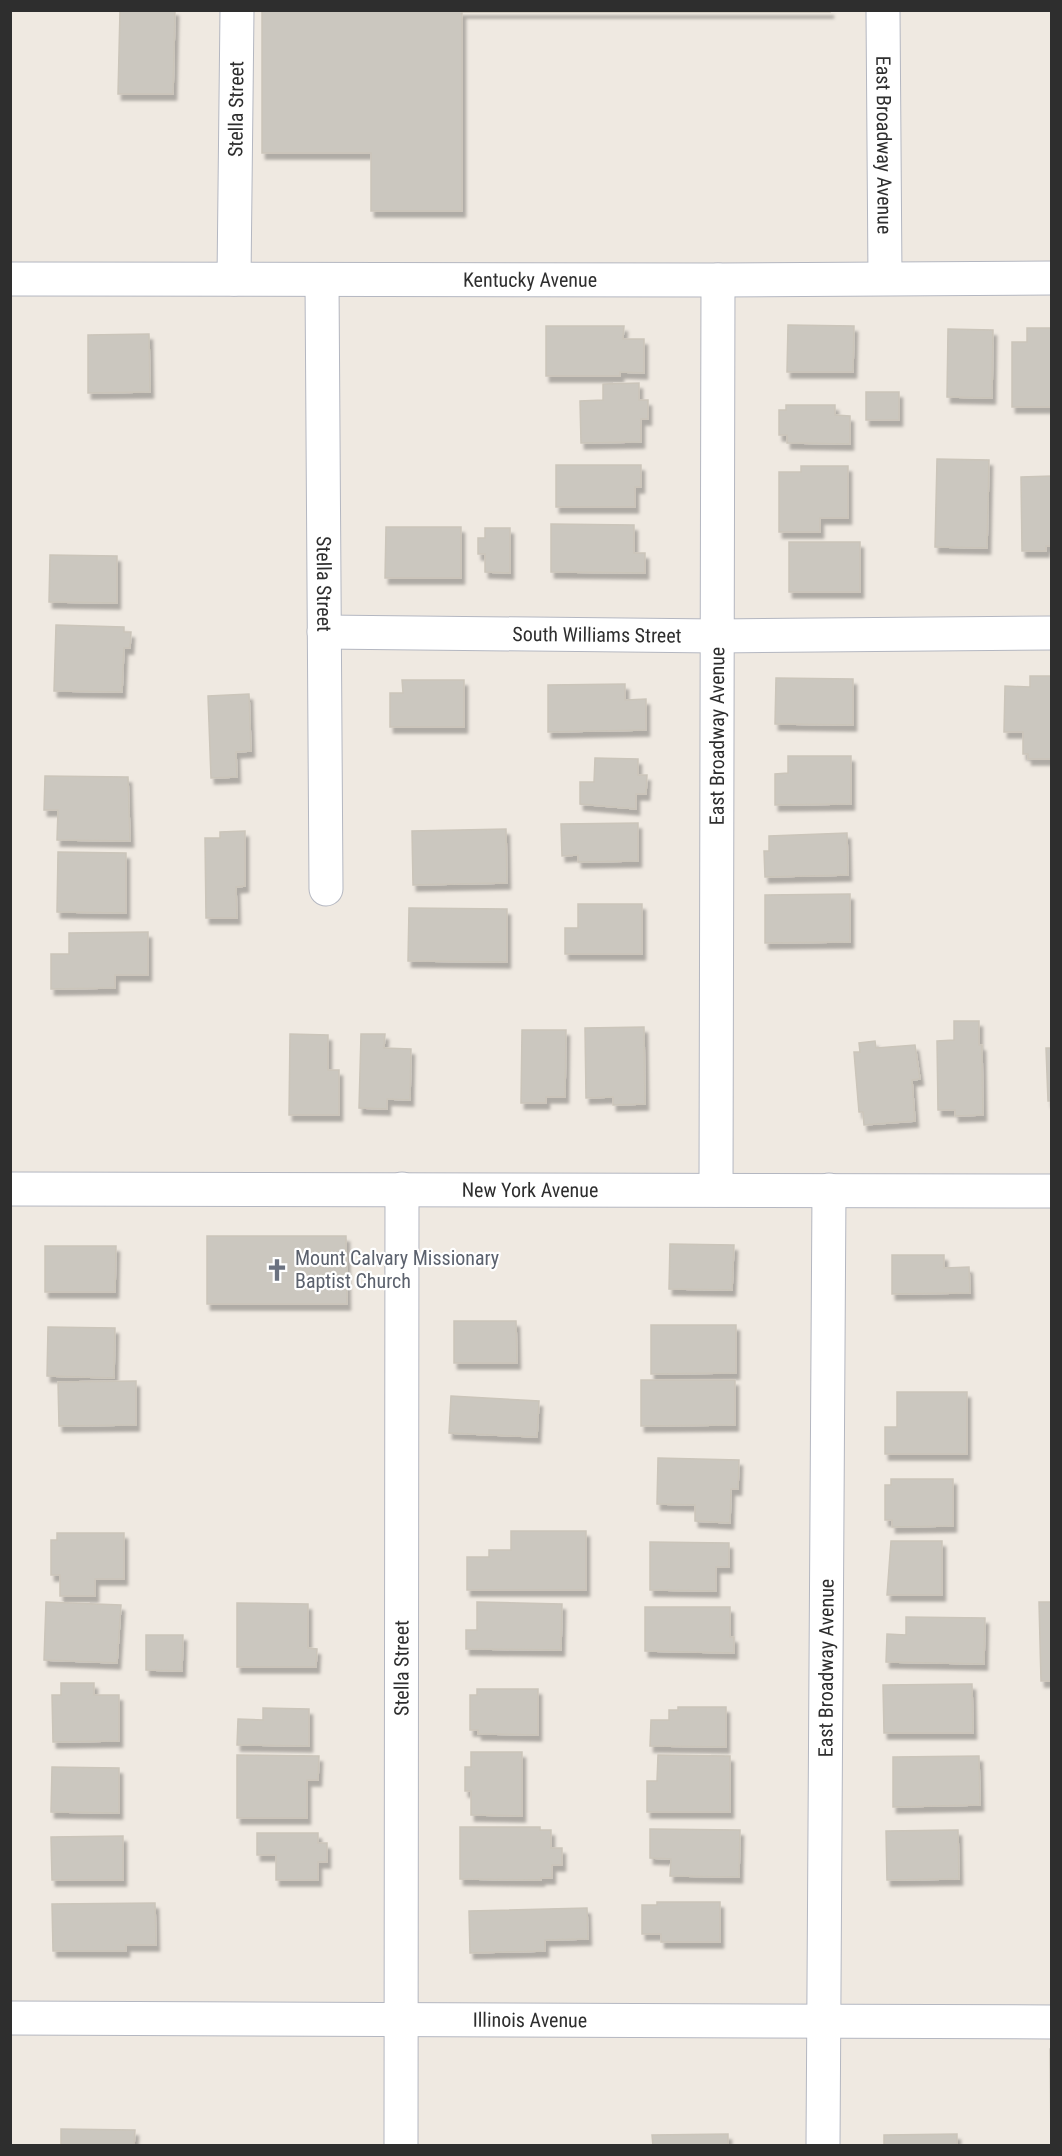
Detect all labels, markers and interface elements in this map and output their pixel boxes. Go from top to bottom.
street label: East Broadway Avenue [871,56,897,234]
street label: Stella Street [223,61,248,157]
street label: Kentucky Avenue [463,268,597,292]
street label: Stella Street [312,536,336,632]
street label: South Williams Street [512,622,682,648]
street label: East Broadway Avenue [705,647,729,825]
street label: New York Avenue [462,1178,598,1202]
place label: Mount Calvary Missionary Baptist Church [295,1246,499,1293]
church icon: Mount Calvary Missionary Baptist Church [264,1257,290,1283]
street label: East Broadway Avenue [813,1579,839,1757]
street label: Stella Street [389,1620,414,1716]
street label: Illinois Avenue [473,2008,587,2032]

